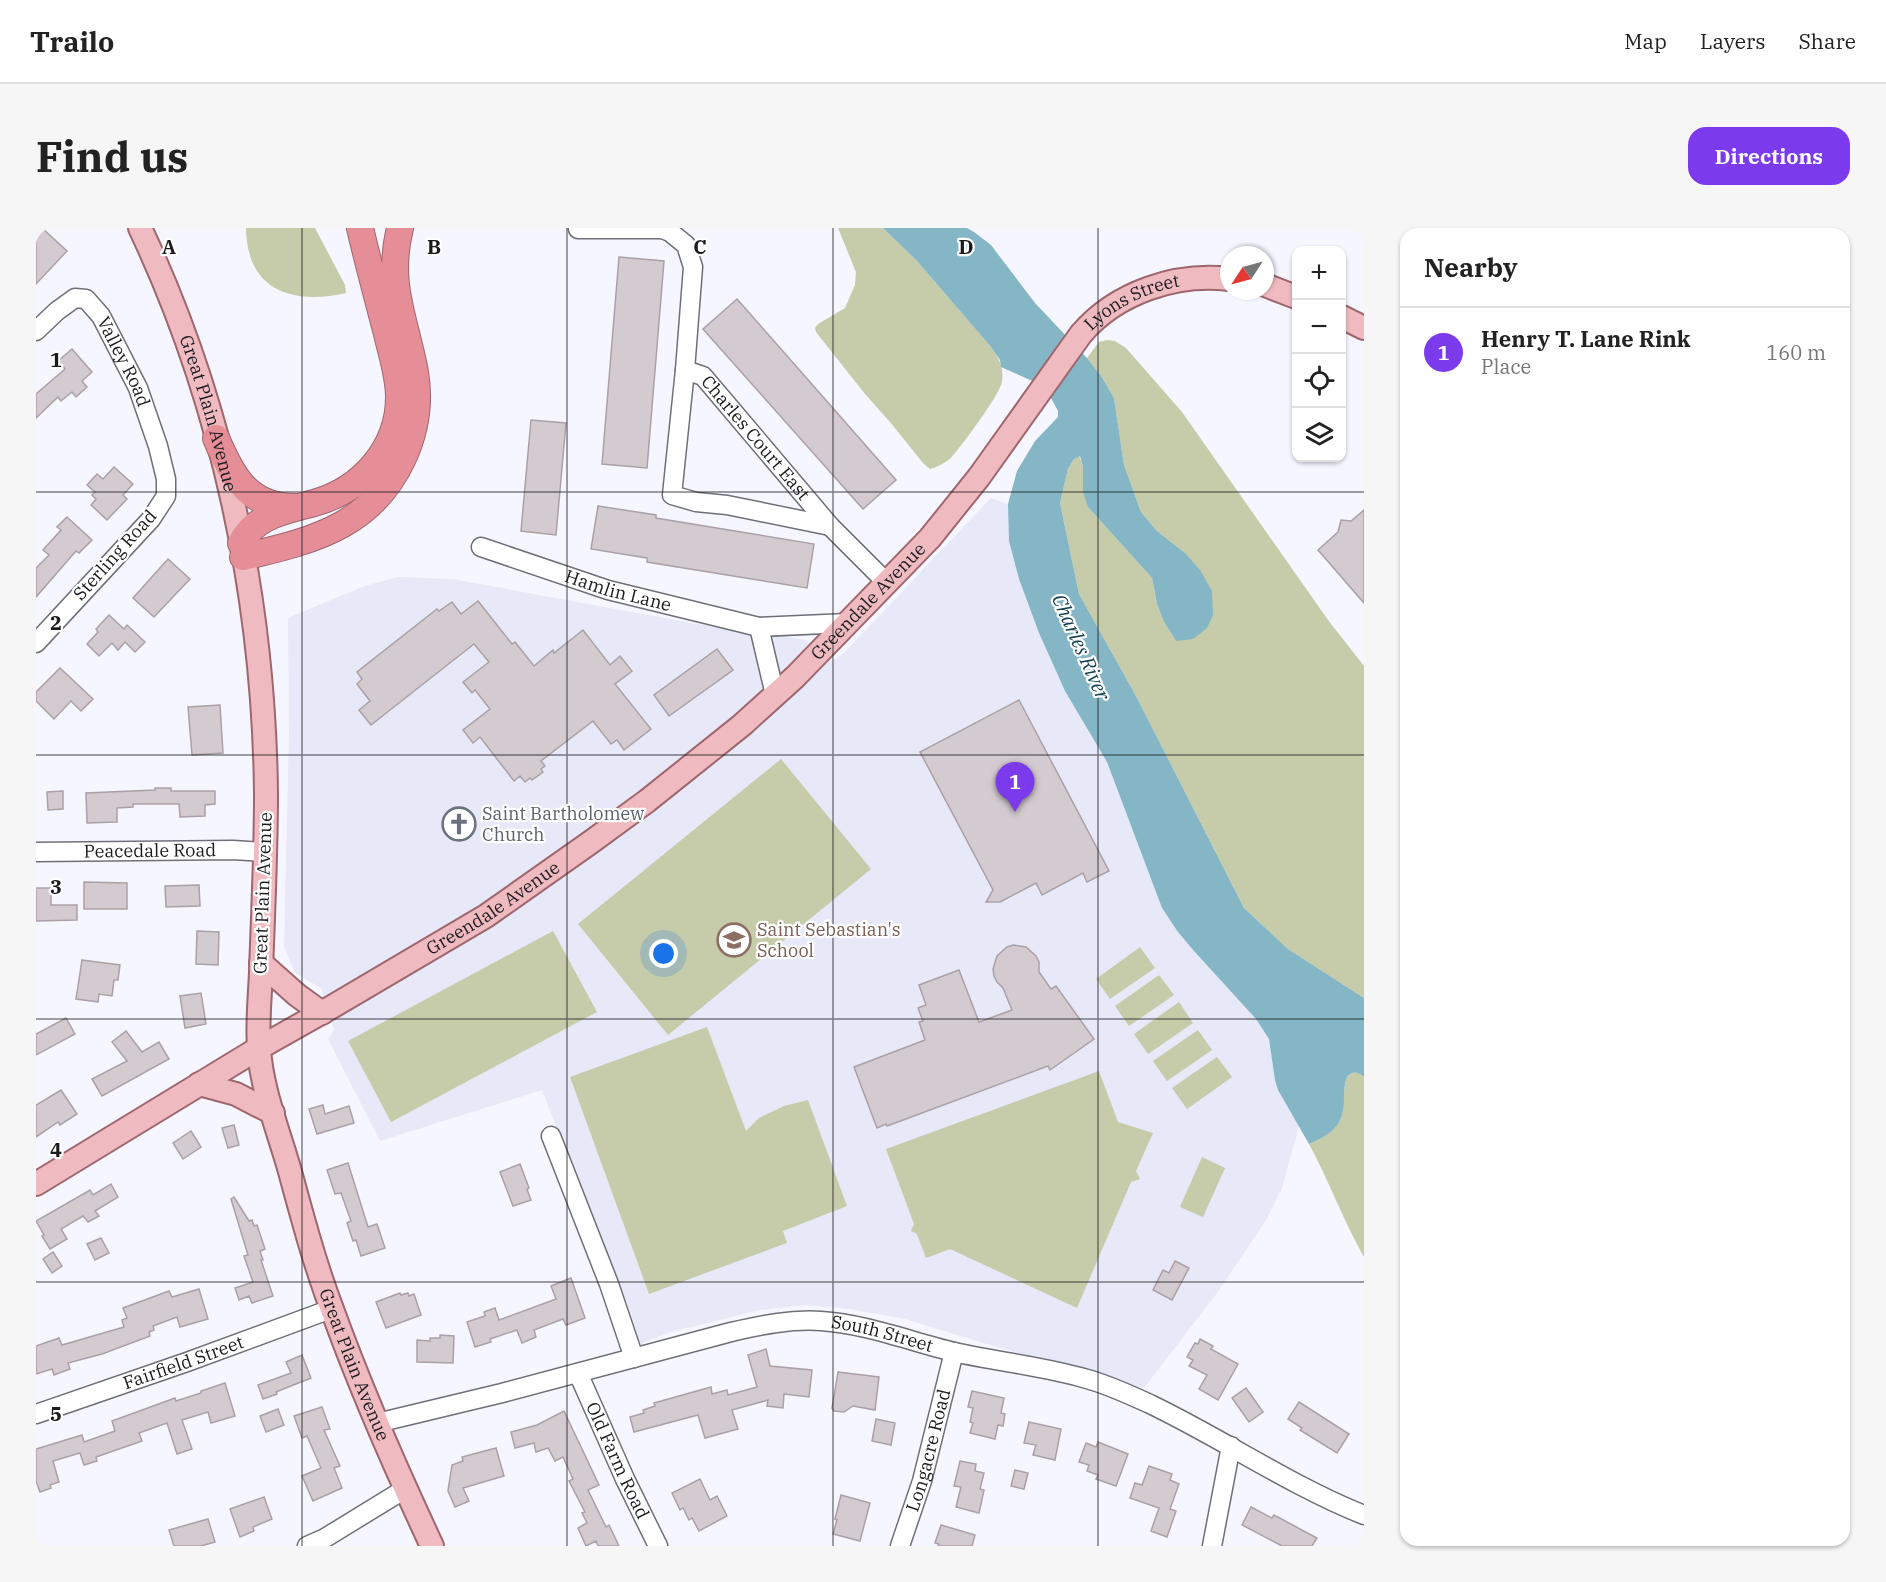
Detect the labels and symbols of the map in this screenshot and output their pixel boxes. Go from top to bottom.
text: A [162,233,176,260]
text: B [427,233,441,260]
text: C [693,233,707,260]
text: D [958,233,974,260]
north arrow [1220,246,1274,300]
street label: Lyons Street [1079,269,1181,335]
street label: Valley Road [92,312,156,410]
street label: Great Plain Avenue [175,332,242,494]
text: 1 [50,346,62,373]
street label: Charles Court East [696,370,815,505]
street label: Sterling Road [68,505,161,605]
street label: Greendale Avenue [806,538,930,665]
street label: Hamlin Lane [562,564,674,616]
water label: Charles River [1046,589,1117,705]
text: 2 [50,609,62,636]
pin: 1 [996,762,1034,812]
place label: Saint Bartholomew Church [482,802,644,846]
church icon: Saint Bartholomew Church [441,806,477,842]
street label: Great Plain Avenue [248,812,277,974]
street label: Peacedale Road [84,838,216,863]
street label: Greendale Avenue [422,856,564,960]
text: 3 [50,873,62,900]
place label: Saint Sebastian's School [757,918,901,962]
school or university icon: Saint Sebastian's School [716,922,752,958]
your location [649,939,678,968]
text: 4 [50,1136,62,1163]
street label: Great Plain Avenue [314,1285,395,1444]
street label: South Street [830,1310,936,1357]
street label: Fairfield Street [120,1330,247,1394]
street label: Longacre Road [900,1386,955,1514]
street label: Old Farm Road [581,1398,655,1523]
text: 5 [50,1400,62,1427]

